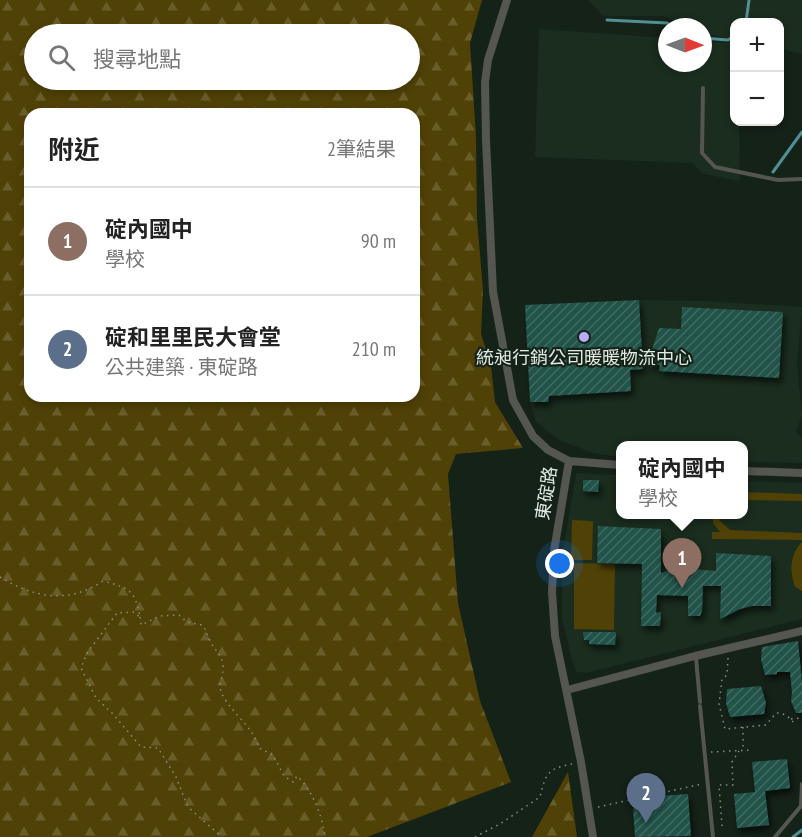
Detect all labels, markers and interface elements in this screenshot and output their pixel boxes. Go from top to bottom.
north arrow [658,18,712,72]
map controls [730,18,784,126]
button: + [730,18,784,72]
search box [24,24,420,90]
icon: search [45,41,78,74]
text: 搜尋地點 [93,45,181,73]
button: − [730,72,784,126]
text: 附近 [48,133,100,166]
text: 2筆結果 [327,136,396,162]
text: 碇內國中 [105,215,193,243]
text: 1 [63,228,72,254]
text: 90 m [361,228,396,254]
text: 學校 [105,246,145,272]
text: 碇和里里民大會堂 [105,323,281,351]
marker: 統昶行銷公司暖暖物流中心 [577,330,591,344]
text: 2 [63,336,72,362]
text: 210 m [352,336,396,362]
place label: 統昶行銷公司暖暖物流中心 [476,346,692,369]
text: 公共建築 · 東碇路 [105,354,258,380]
popup [616,441,748,519]
text: 碇內國中 [638,454,726,482]
street label: 東碇路 [530,465,562,521]
text: 學校 [638,485,678,511]
pin: 1 [662,538,702,588]
your location [545,549,574,578]
pin: 2 [626,774,666,823]

